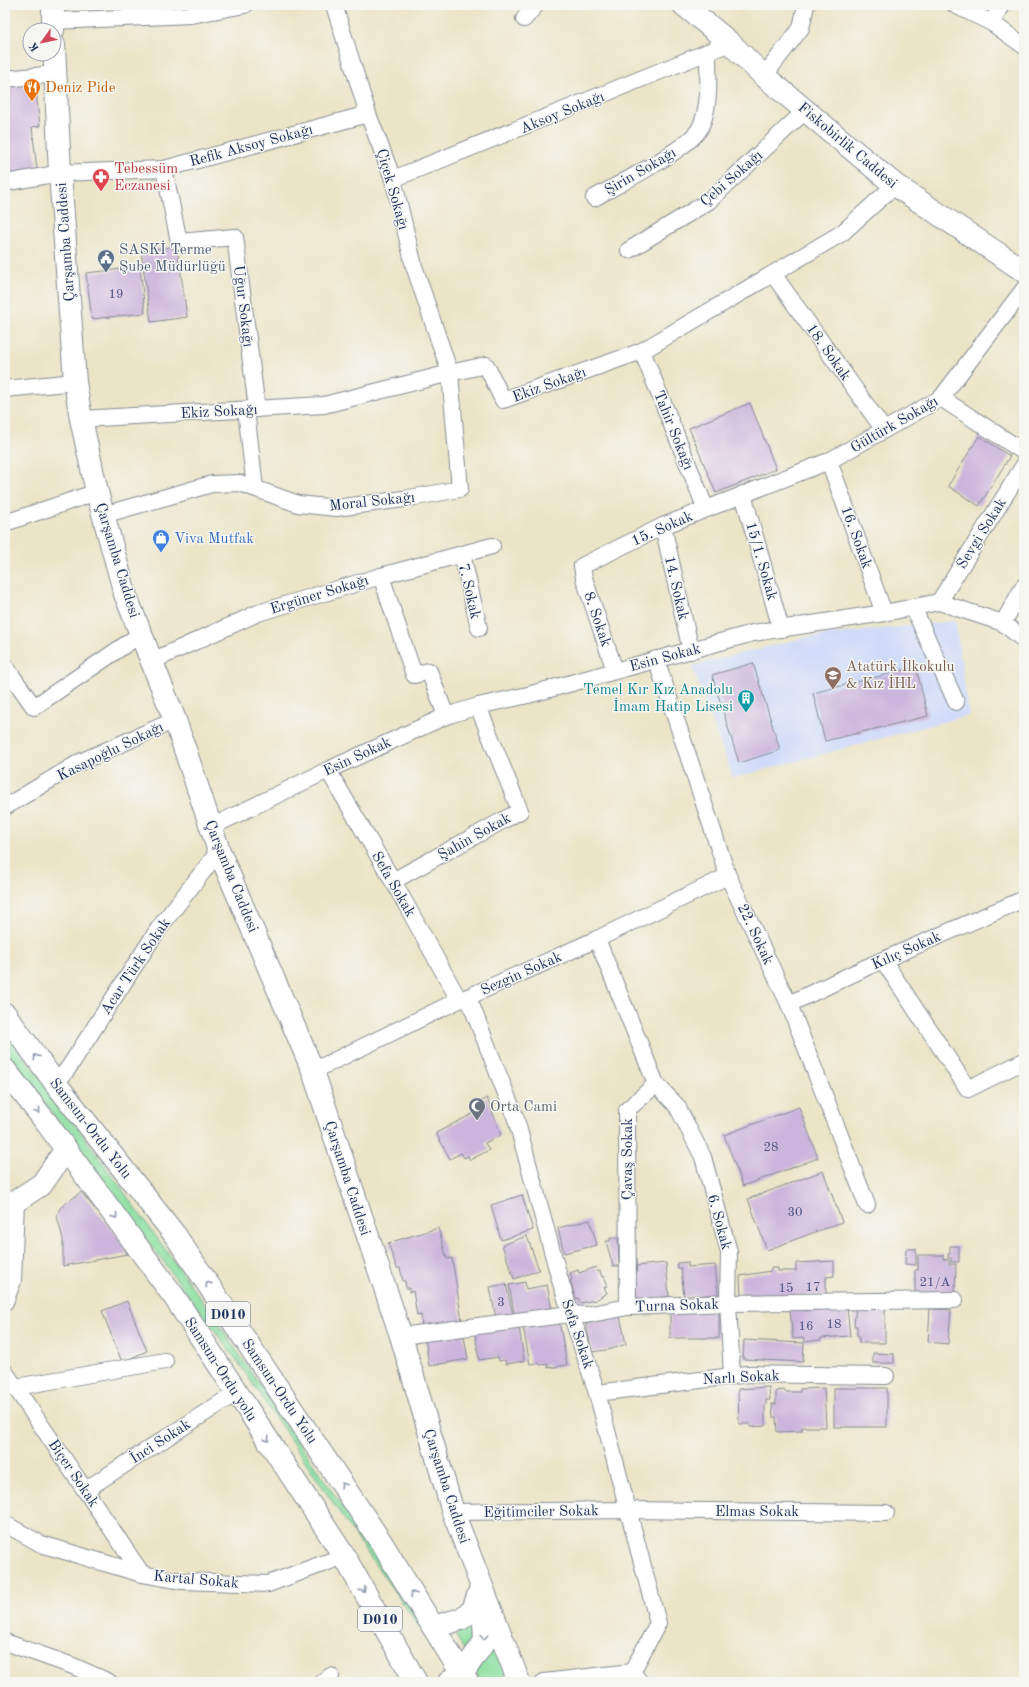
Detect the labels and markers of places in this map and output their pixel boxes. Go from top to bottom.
restaurant icon: Deniz Pide [22,77,42,102]
place label: Deniz Pide [45,81,116,96]
place label: Tebessüm Eczanesi [114,162,178,194]
pharmacy icon: Tebessüm Eczanesi [91,167,111,192]
place label: SASKİ Terme Şube Müdürlüğü [119,240,226,275]
public building icon: SASKİ Terme Şube Müdürlüğü [96,248,116,273]
shop icon: Viva Mutfak [151,528,171,553]
place label: Viva Mutfak [174,532,254,547]
place label: Atatürk İlkokulu & Kız İHL [846,657,955,692]
school or university icon: Atatürk İlkokulu & Kız İHL [823,665,843,690]
place label: Temel Kır Kız Anadolu İmam Hatip Lisesi [583,683,733,715]
building icon: Temel Kır Kız Anadolu İmam Hatip Lisesi [736,688,756,713]
mosque icon: Orta Cami [467,1096,487,1121]
place label: Orta Cami [490,1100,557,1115]

